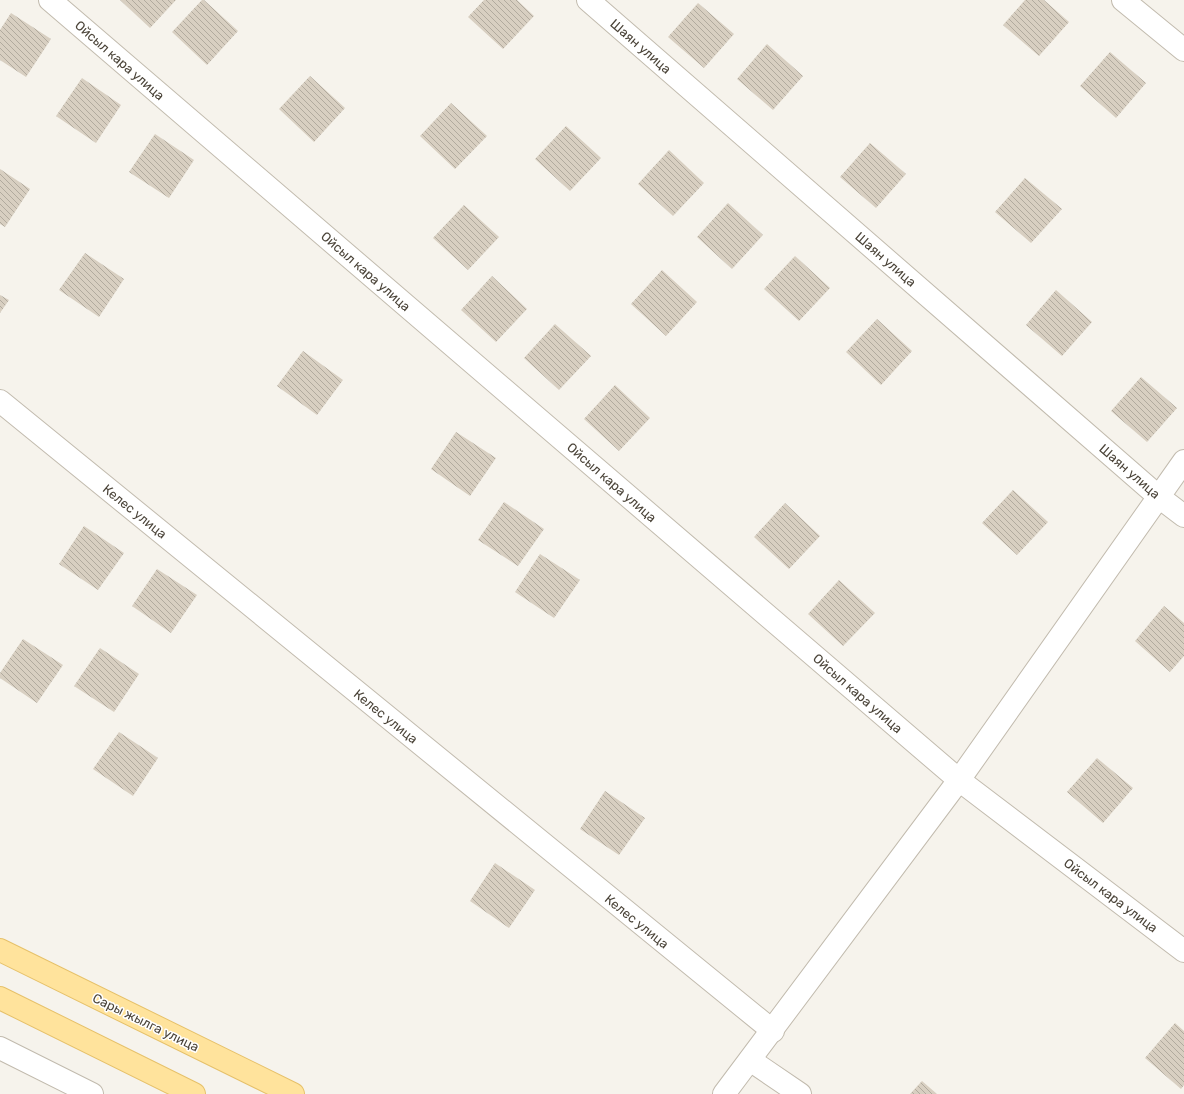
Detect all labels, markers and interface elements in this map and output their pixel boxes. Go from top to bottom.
street label: Шаян улица [607,16,674,77]
street label: Ойсыл кара улица [72,17,167,103]
street label: Ойсыл кара улица [318,228,413,314]
street label: Шаян улица [852,229,919,290]
street label: Ойсыл кара улица [564,439,659,525]
street label: Шаян улица [1096,441,1163,502]
street label: Келес улица [100,481,170,542]
street label: Ойсыл кара улица [810,650,905,736]
street label: Келес улица [351,686,421,747]
street label: Ойсыл кара улица [1061,855,1161,936]
street label: Келес улица [602,891,672,952]
street label: Сары жылга улица [90,990,201,1055]

